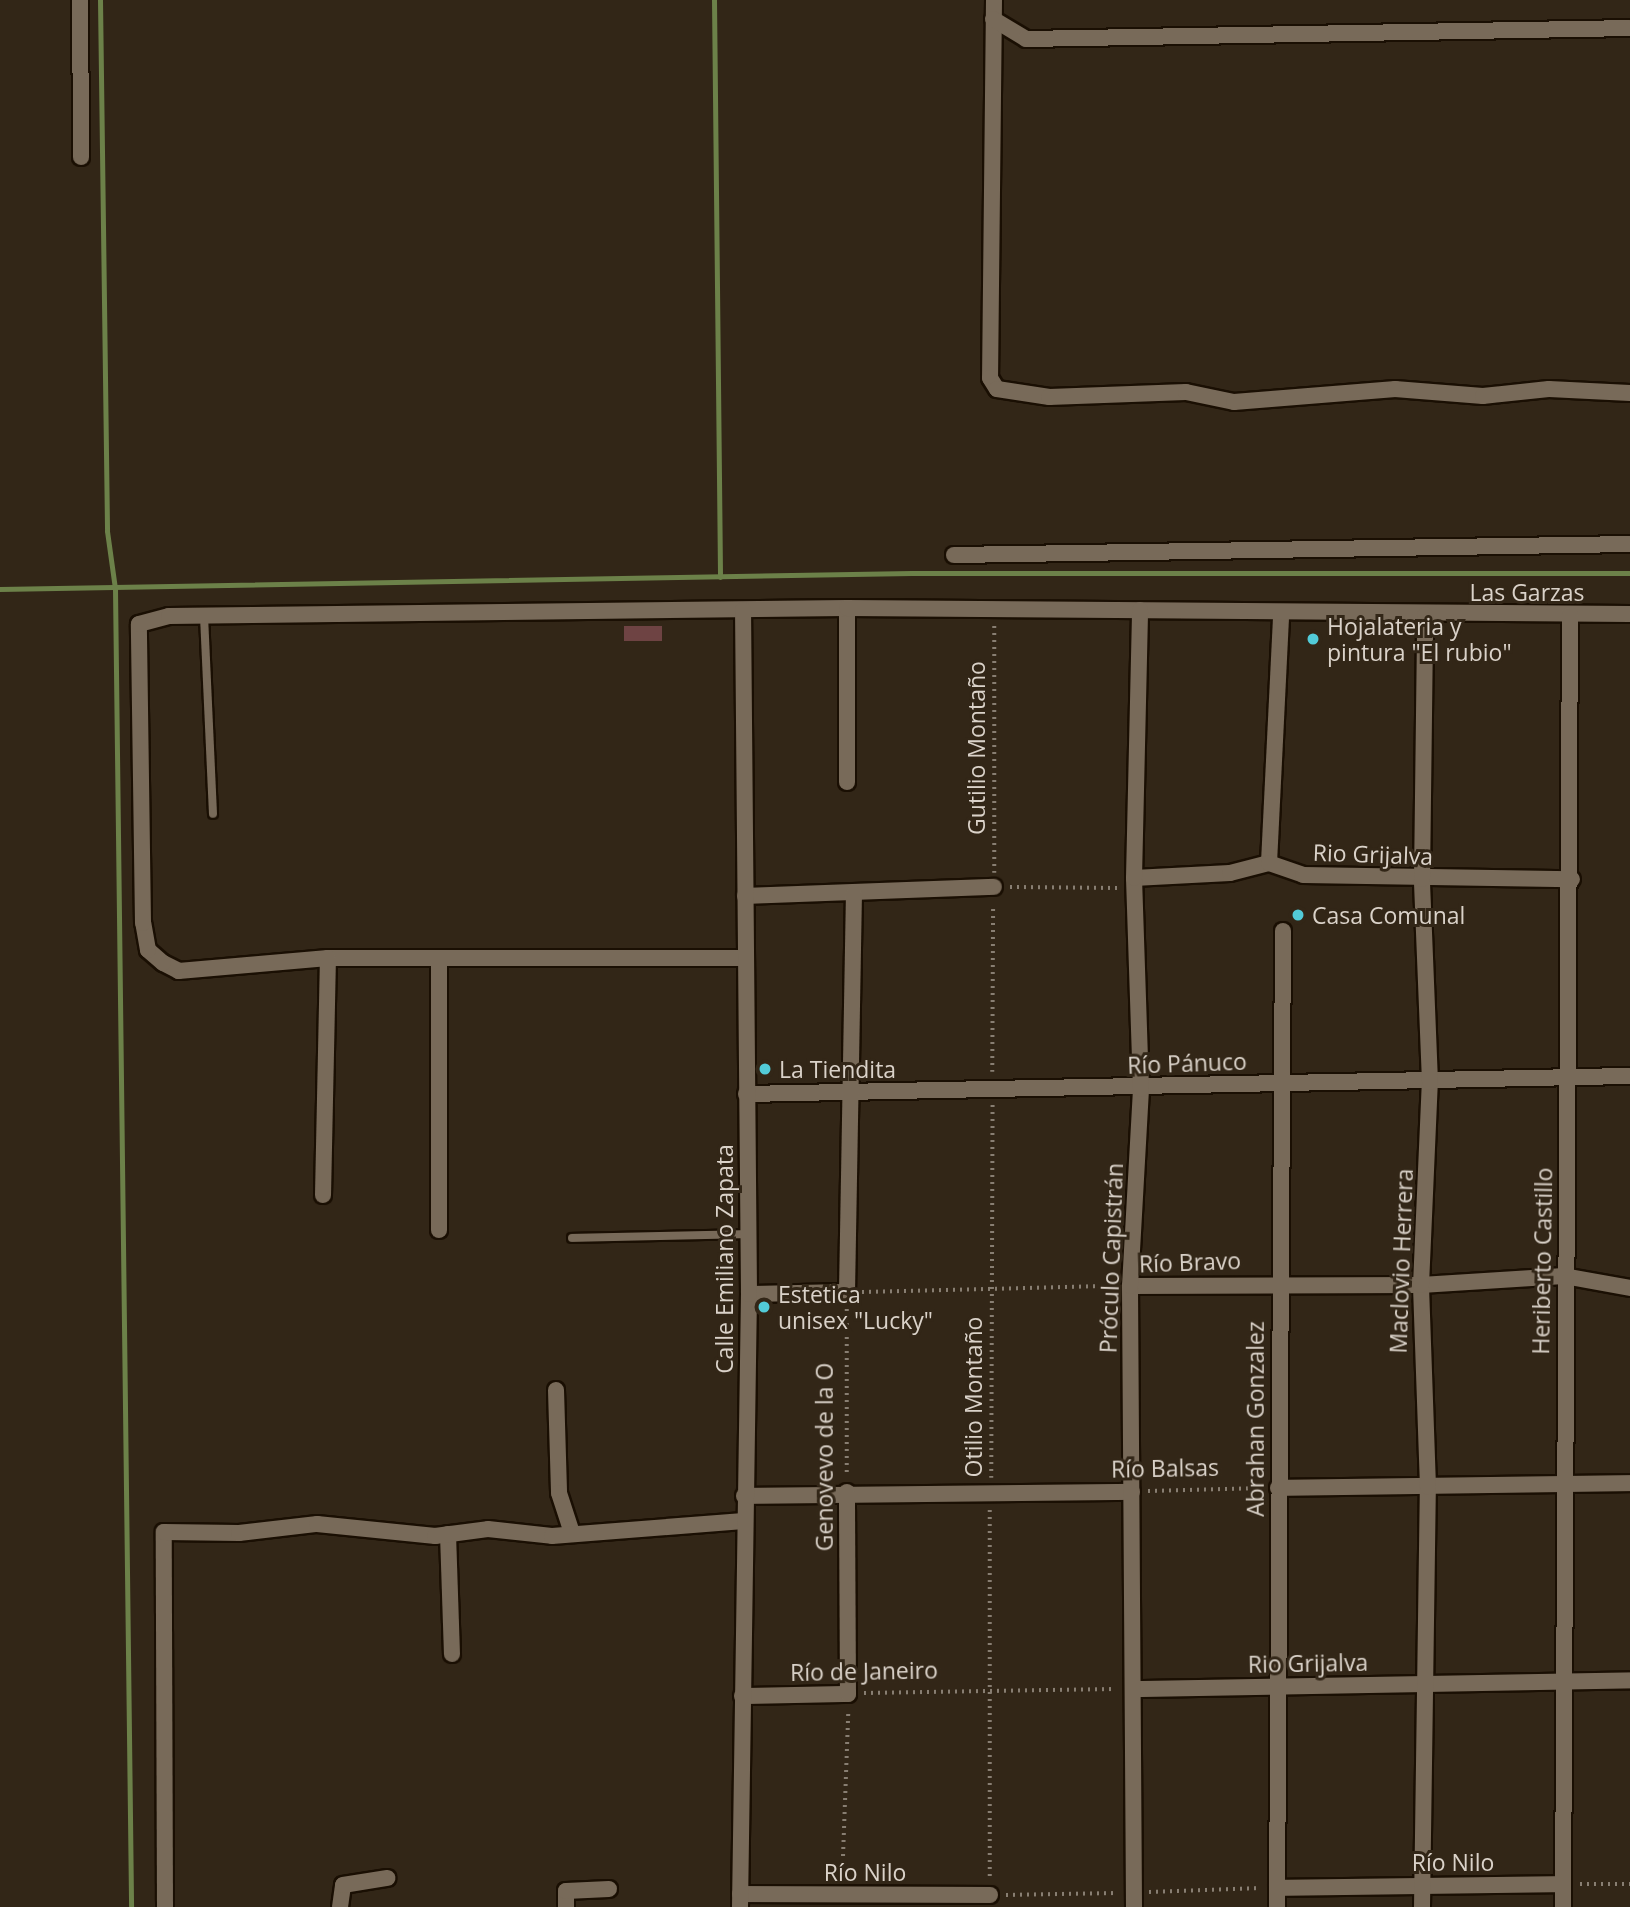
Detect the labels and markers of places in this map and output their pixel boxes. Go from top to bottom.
place label: Hojalateria y pintura "El rubio" [1327,612,1512,666]
marker: Hojalateria y pintura "El rubio" [1305,631,1321,647]
place label: Casa Comunal [1312,901,1465,929]
marker: Casa Comunal [1290,907,1306,923]
place label: La Tiendita [779,1055,896,1083]
marker: La Tiendita [757,1061,773,1077]
place label: Estetica unisex "Lucky" [778,1280,933,1334]
marker: Estetica unisex "Lucky" [756,1299,772,1315]

